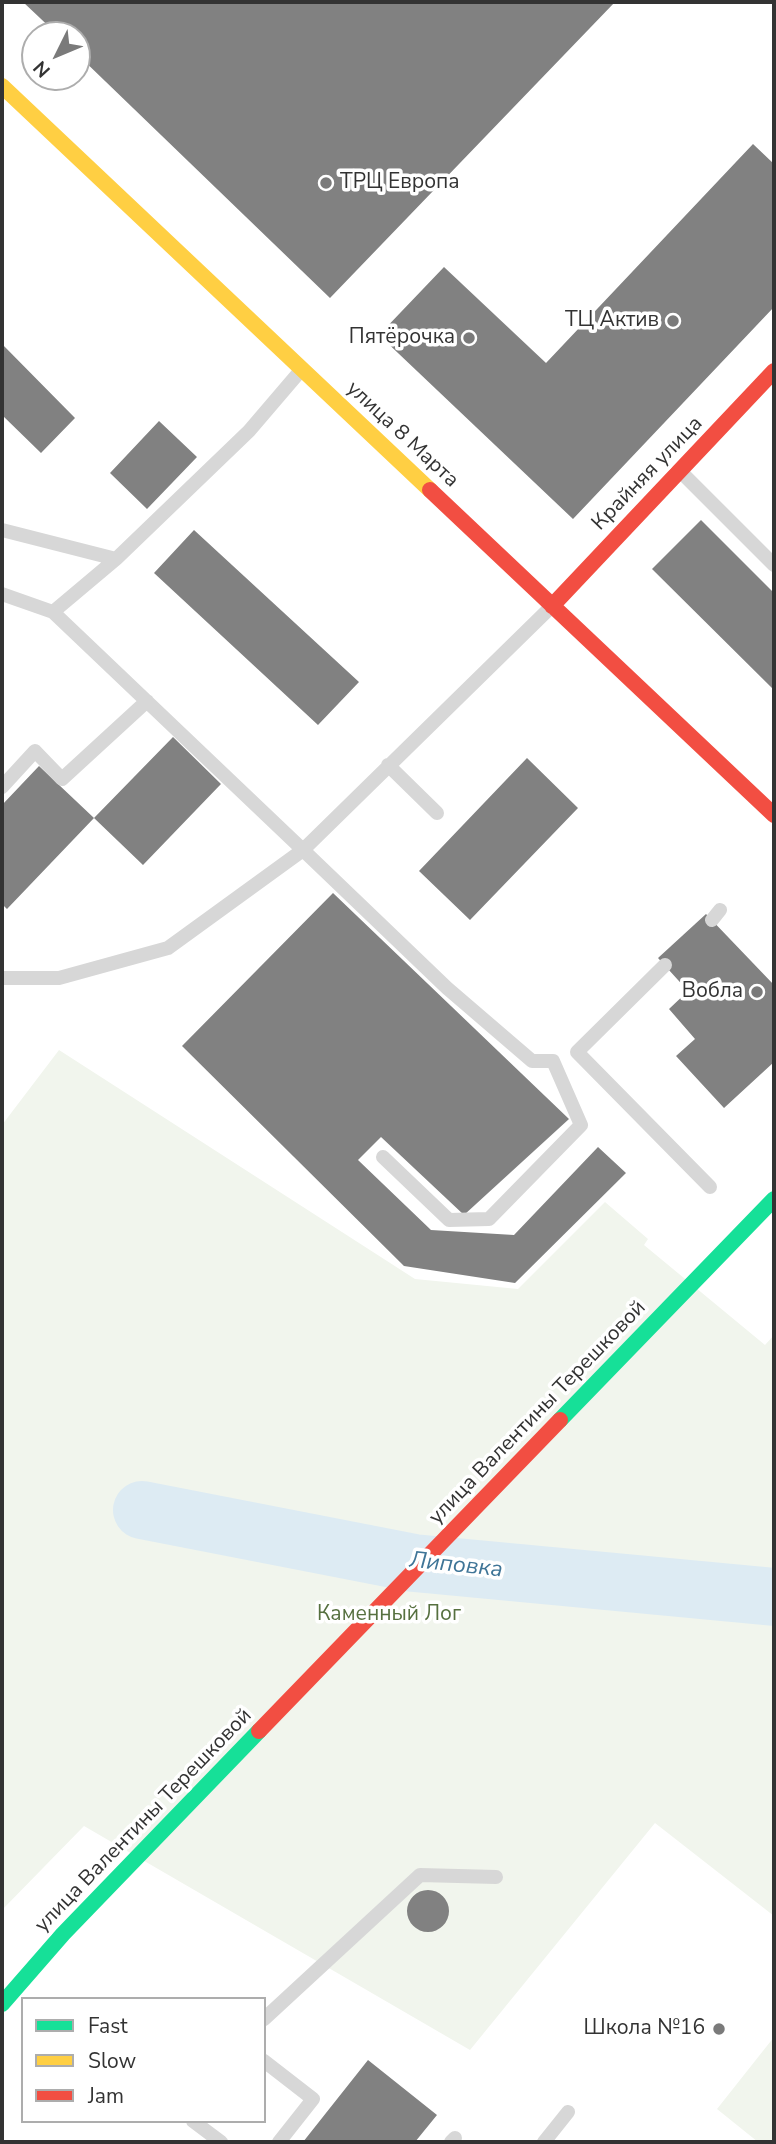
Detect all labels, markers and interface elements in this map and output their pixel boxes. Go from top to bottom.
north arrow [21,21,91,91]
text: N [28,55,56,83]
place label: ТРЦ Европа [340,170,460,196]
marker: ТРЦ Европа [318,175,334,191]
place label: ТЦ Актив [565,308,659,334]
marker: ТЦ Актив [665,313,681,329]
place label: Пятёрочка [349,325,455,351]
marker: Пятёрочка [461,330,477,346]
street label: улица 8 Марта [341,377,463,493]
street label: Крайняя улица [587,412,709,536]
place label: Вобла [682,979,743,1005]
marker: Вобла [749,984,765,1000]
street label: улица Валентины Терешковой [424,1296,652,1530]
water label: Липовка [408,1547,504,1585]
park label: Каменный Лог [317,1602,461,1628]
street label: улица Валентины Терешковой [30,1704,258,1938]
legend [21,1997,266,2123]
text: Fast [88,2012,128,2040]
place label: Школа №16 [584,2016,705,2042]
marker: Школа №16 [711,2021,727,2037]
text: Slow [88,2047,136,2075]
text: Jam [88,2082,124,2110]

